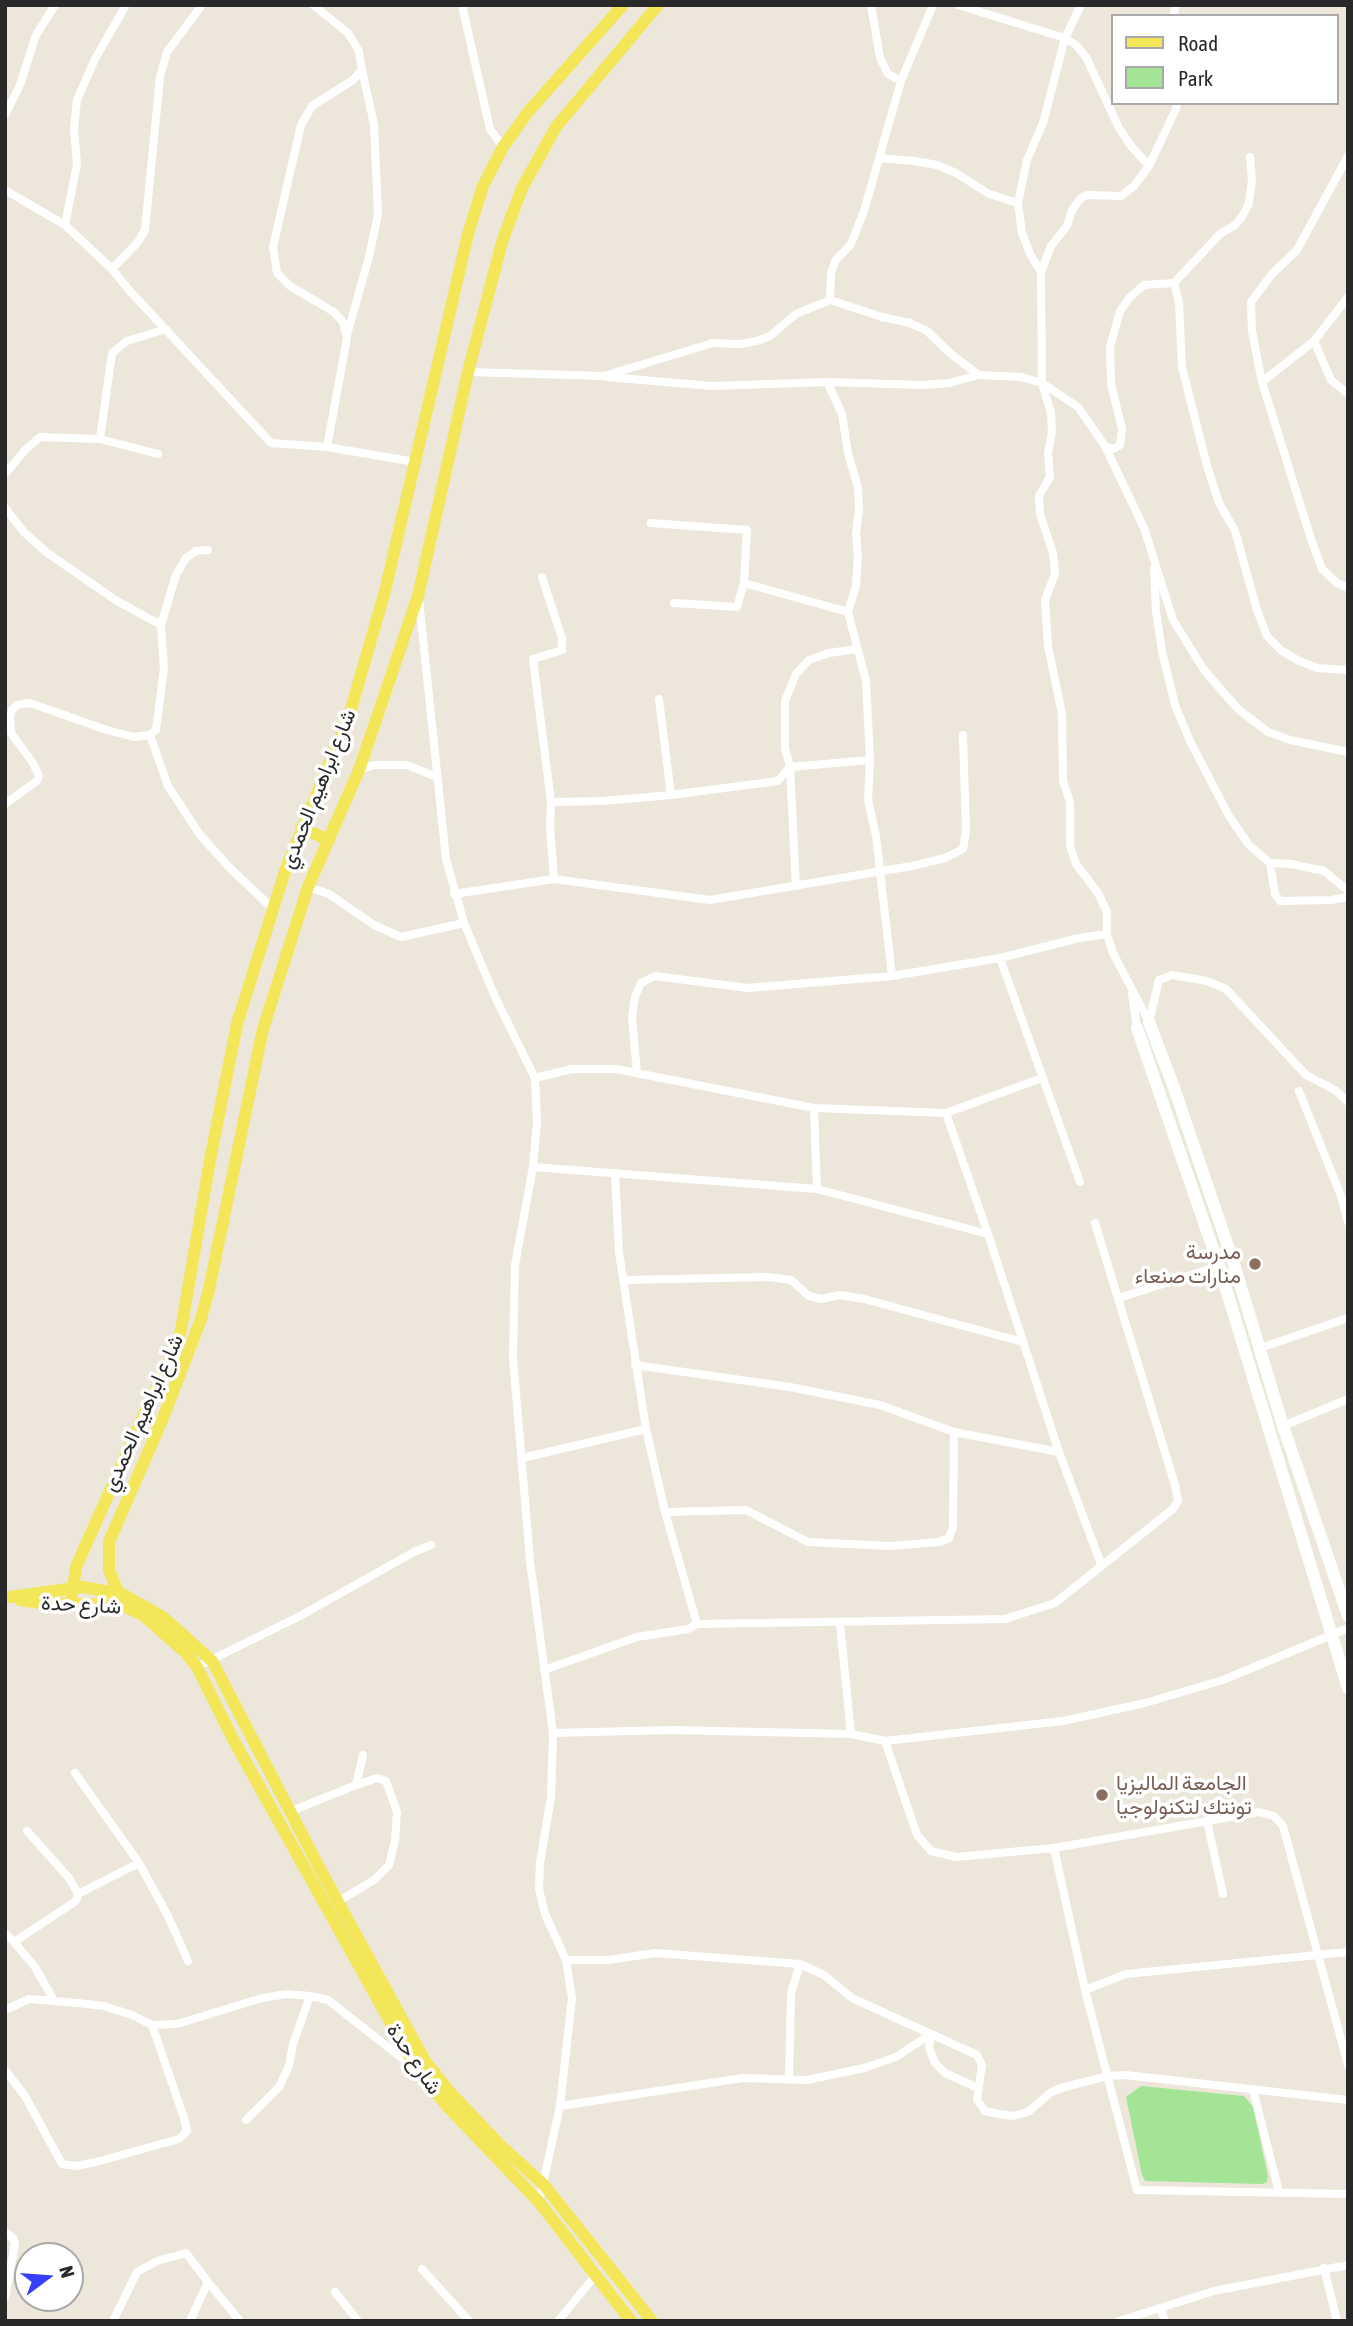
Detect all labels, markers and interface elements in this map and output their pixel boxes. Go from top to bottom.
legend [1112,14,1339,105]
text: Road [1178,31,1218,55]
text: Park [1178,66,1213,90]
street label: شارع ابراهيم الحمدي [275,706,361,872]
place label: مدرسة منارات صنعاء [1135,1239,1241,1289]
marker: مدرسة منارات صنعاء [1247,1256,1263,1272]
street label: شارع ابراهيم الحمدي [97,1331,189,1495]
street label: شارع حدة [40,1590,122,1620]
place label: الجامعة الماليزيا تونتك لتكنولوجيا [1116,1770,1252,1820]
marker: الجامعة الماليزيا تونتك لتكنولوجيا [1094,1787,1110,1803]
street label: شارع حدة [381,2019,447,2099]
north arrow [14,2242,84,2312]
text: N [55,2263,79,2280]

